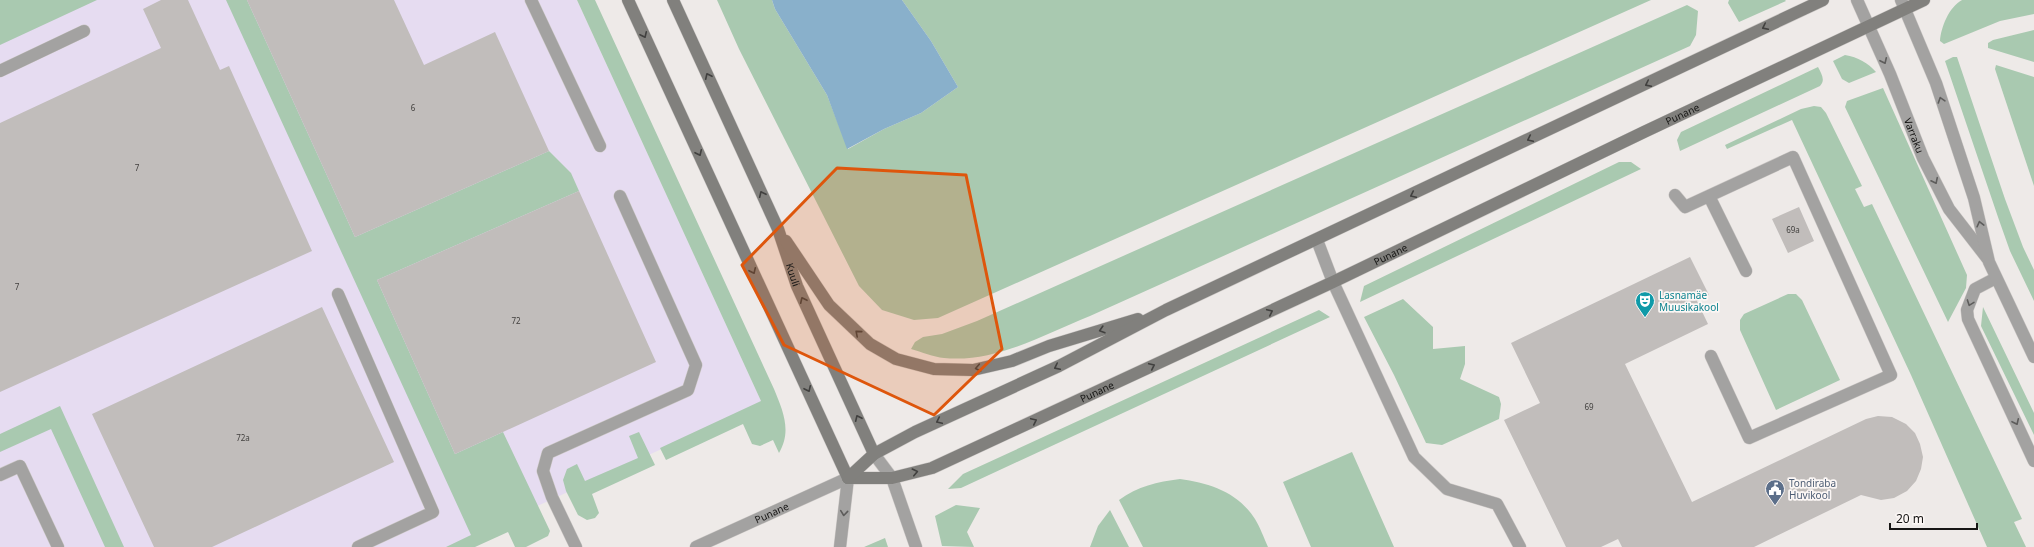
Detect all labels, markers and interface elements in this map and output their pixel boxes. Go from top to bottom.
one-way arrow [1762,22,1769,30]
one-way arrow [639,31,647,39]
one-way arrow [1879,57,1887,65]
one-way arrow [705,72,713,80]
one-way arrow [1645,79,1652,87]
one-way arrow [1938,96,1946,103]
street label: Punane [1663,100,1702,128]
house number: 6 [411,102,416,113]
street label: Varraku [1901,116,1927,155]
one-way arrow [1527,134,1535,142]
one-way arrow [694,149,702,157]
house number: 7 [135,162,140,173]
one-way arrow [1930,177,1938,184]
one-way arrow [1409,190,1417,198]
one-way arrow [759,191,767,198]
one-way arrow [1976,221,1984,227]
house number: 69a [1786,224,1800,235]
street label: Punane [1371,240,1410,268]
street label: Kuuli [783,261,804,288]
one-way arrow [749,268,757,275]
house number: 7 [15,281,20,292]
place label: Lasnamäe Muusikakool [1659,288,1719,314]
theatre icon: Lasnamäe Muusikakool [1634,290,1656,318]
one-way arrow [800,297,808,304]
one-way arrow [1966,299,1975,306]
one-way arrow [1266,308,1273,316]
house number: 72 [511,315,521,326]
one-way arrow [1099,325,1106,334]
one-way arrow [855,331,863,338]
one-way arrow [1054,362,1061,370]
one-way arrow [1147,363,1155,371]
one-way arrow [975,364,982,372]
street label: Punane [1078,377,1116,405]
one-way arrow [803,385,811,393]
house number: 69 [1584,401,1594,412]
one-way arrow [855,415,863,423]
one-way arrow [935,416,943,424]
one-way arrow [2011,417,2019,425]
one-way arrow [1029,418,1037,426]
house number: 72a [236,432,250,443]
one-way arrow [911,469,918,477]
place label: Tondiraba Huvikool [1789,476,1836,502]
public building icon: Tondiraba Huvikool [1764,478,1786,506]
street label: Punane [752,499,791,526]
scale bar [1890,505,1977,531]
one-way arrow [840,510,849,516]
text: 20 m [1896,510,1924,527]

